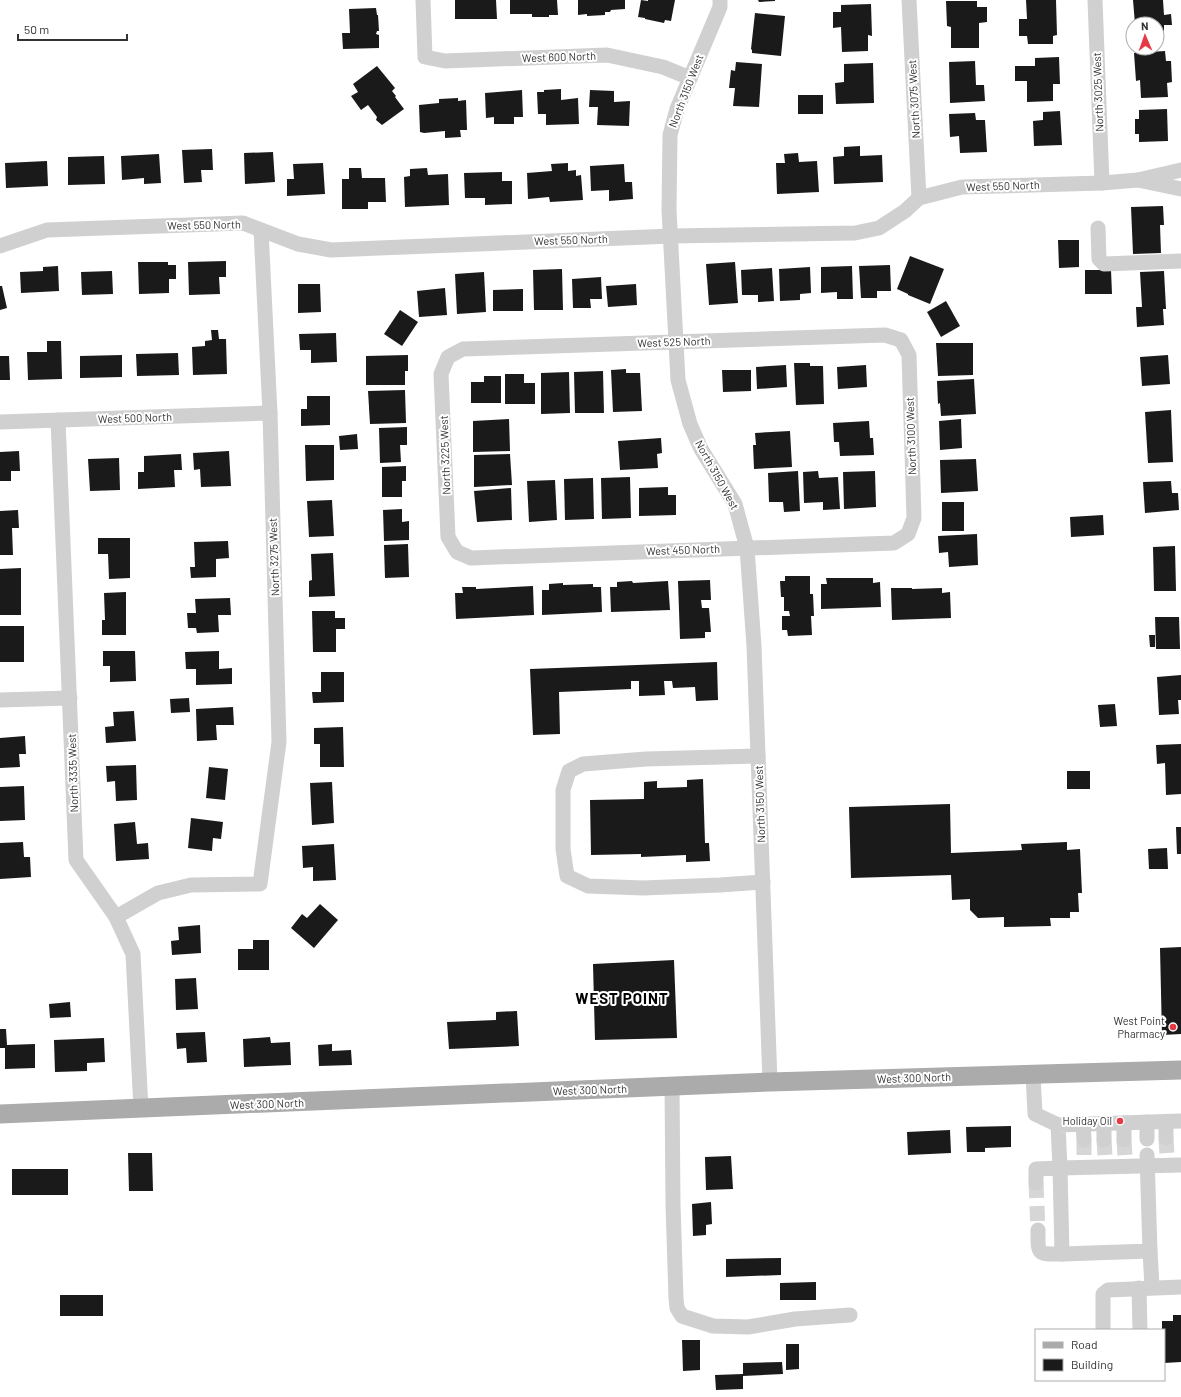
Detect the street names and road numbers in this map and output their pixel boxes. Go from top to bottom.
street label: West 600 North [522,49,596,64]
street label: North 3150 West [666,52,705,129]
street label: North 3025 West [1090,52,1105,132]
street label: North 3075 West [905,59,922,139]
street label: West 550 North [966,178,1040,193]
street label: West 550 North [167,217,241,232]
street label: West 550 North [534,232,608,247]
street label: West 525 North [637,334,711,349]
street label: North 3100 West [903,397,918,475]
street label: West 500 North [98,410,172,425]
street label: North 3225 West [437,415,452,495]
street label: North 3150 West [693,438,742,512]
street label: North 3275 West [266,518,281,596]
street label: West 450 North [646,542,720,557]
street label: North 3335 West [65,733,80,813]
street label: North 3150 West [752,765,767,843]
street label: West 300 North [877,1070,951,1085]
street label: West 300 North [553,1082,627,1097]
street label: West 300 North [230,1096,304,1111]

